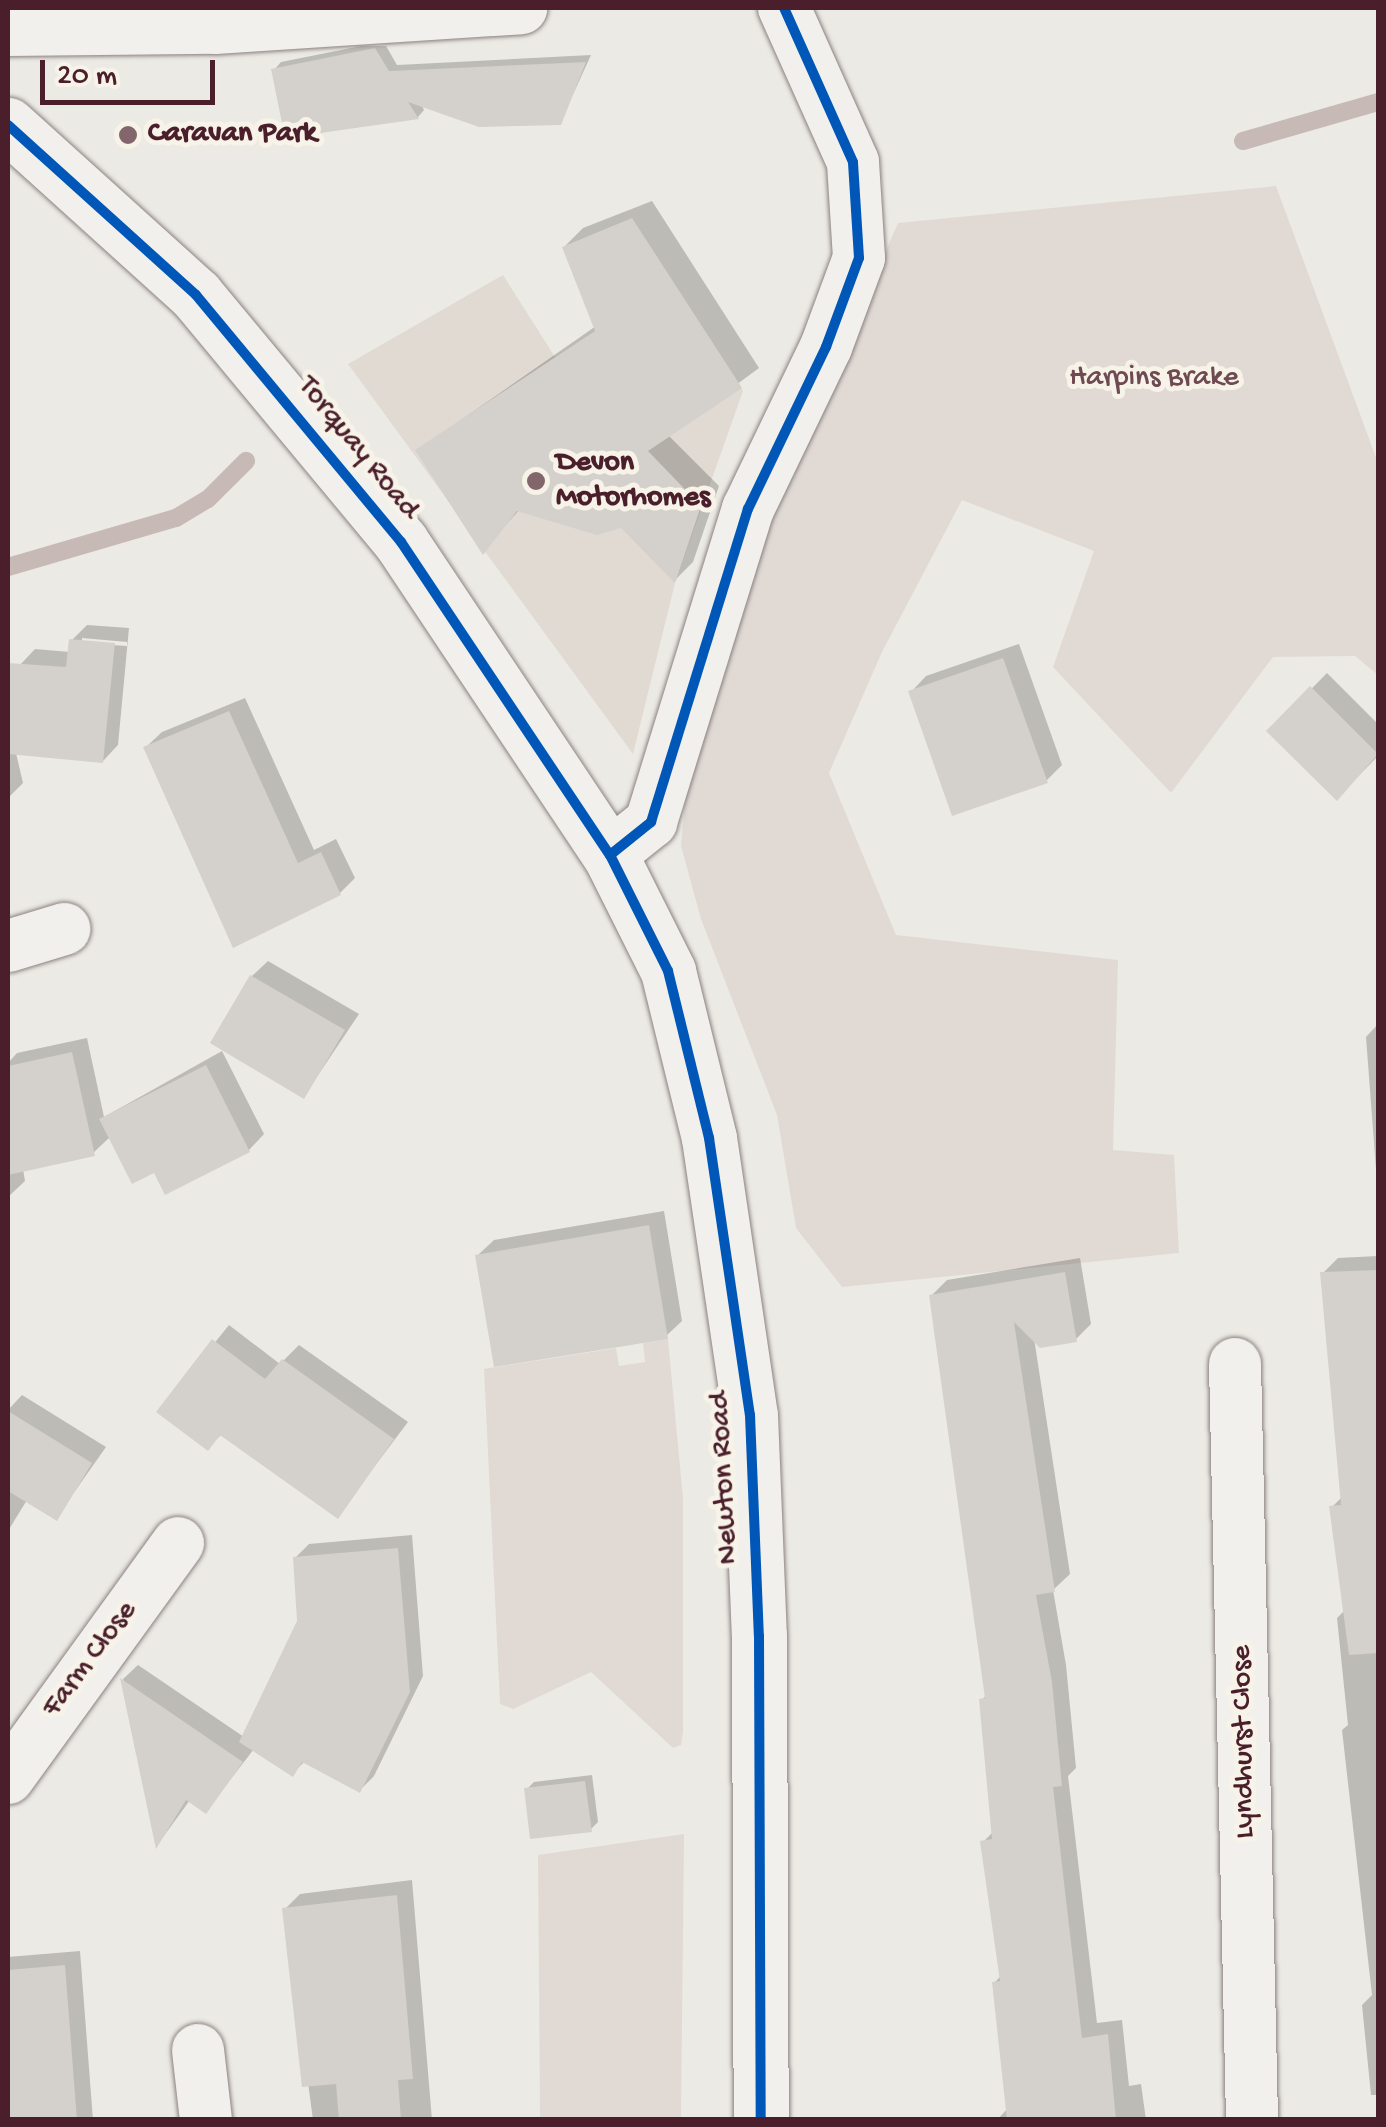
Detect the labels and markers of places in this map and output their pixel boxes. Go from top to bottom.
place label: Caravan Park [148,117,317,153]
marker: Caravan Park [117,124,139,146]
place label: Devon Motorhomes [556,446,710,516]
marker: Devon Motorhomes [525,470,547,492]

